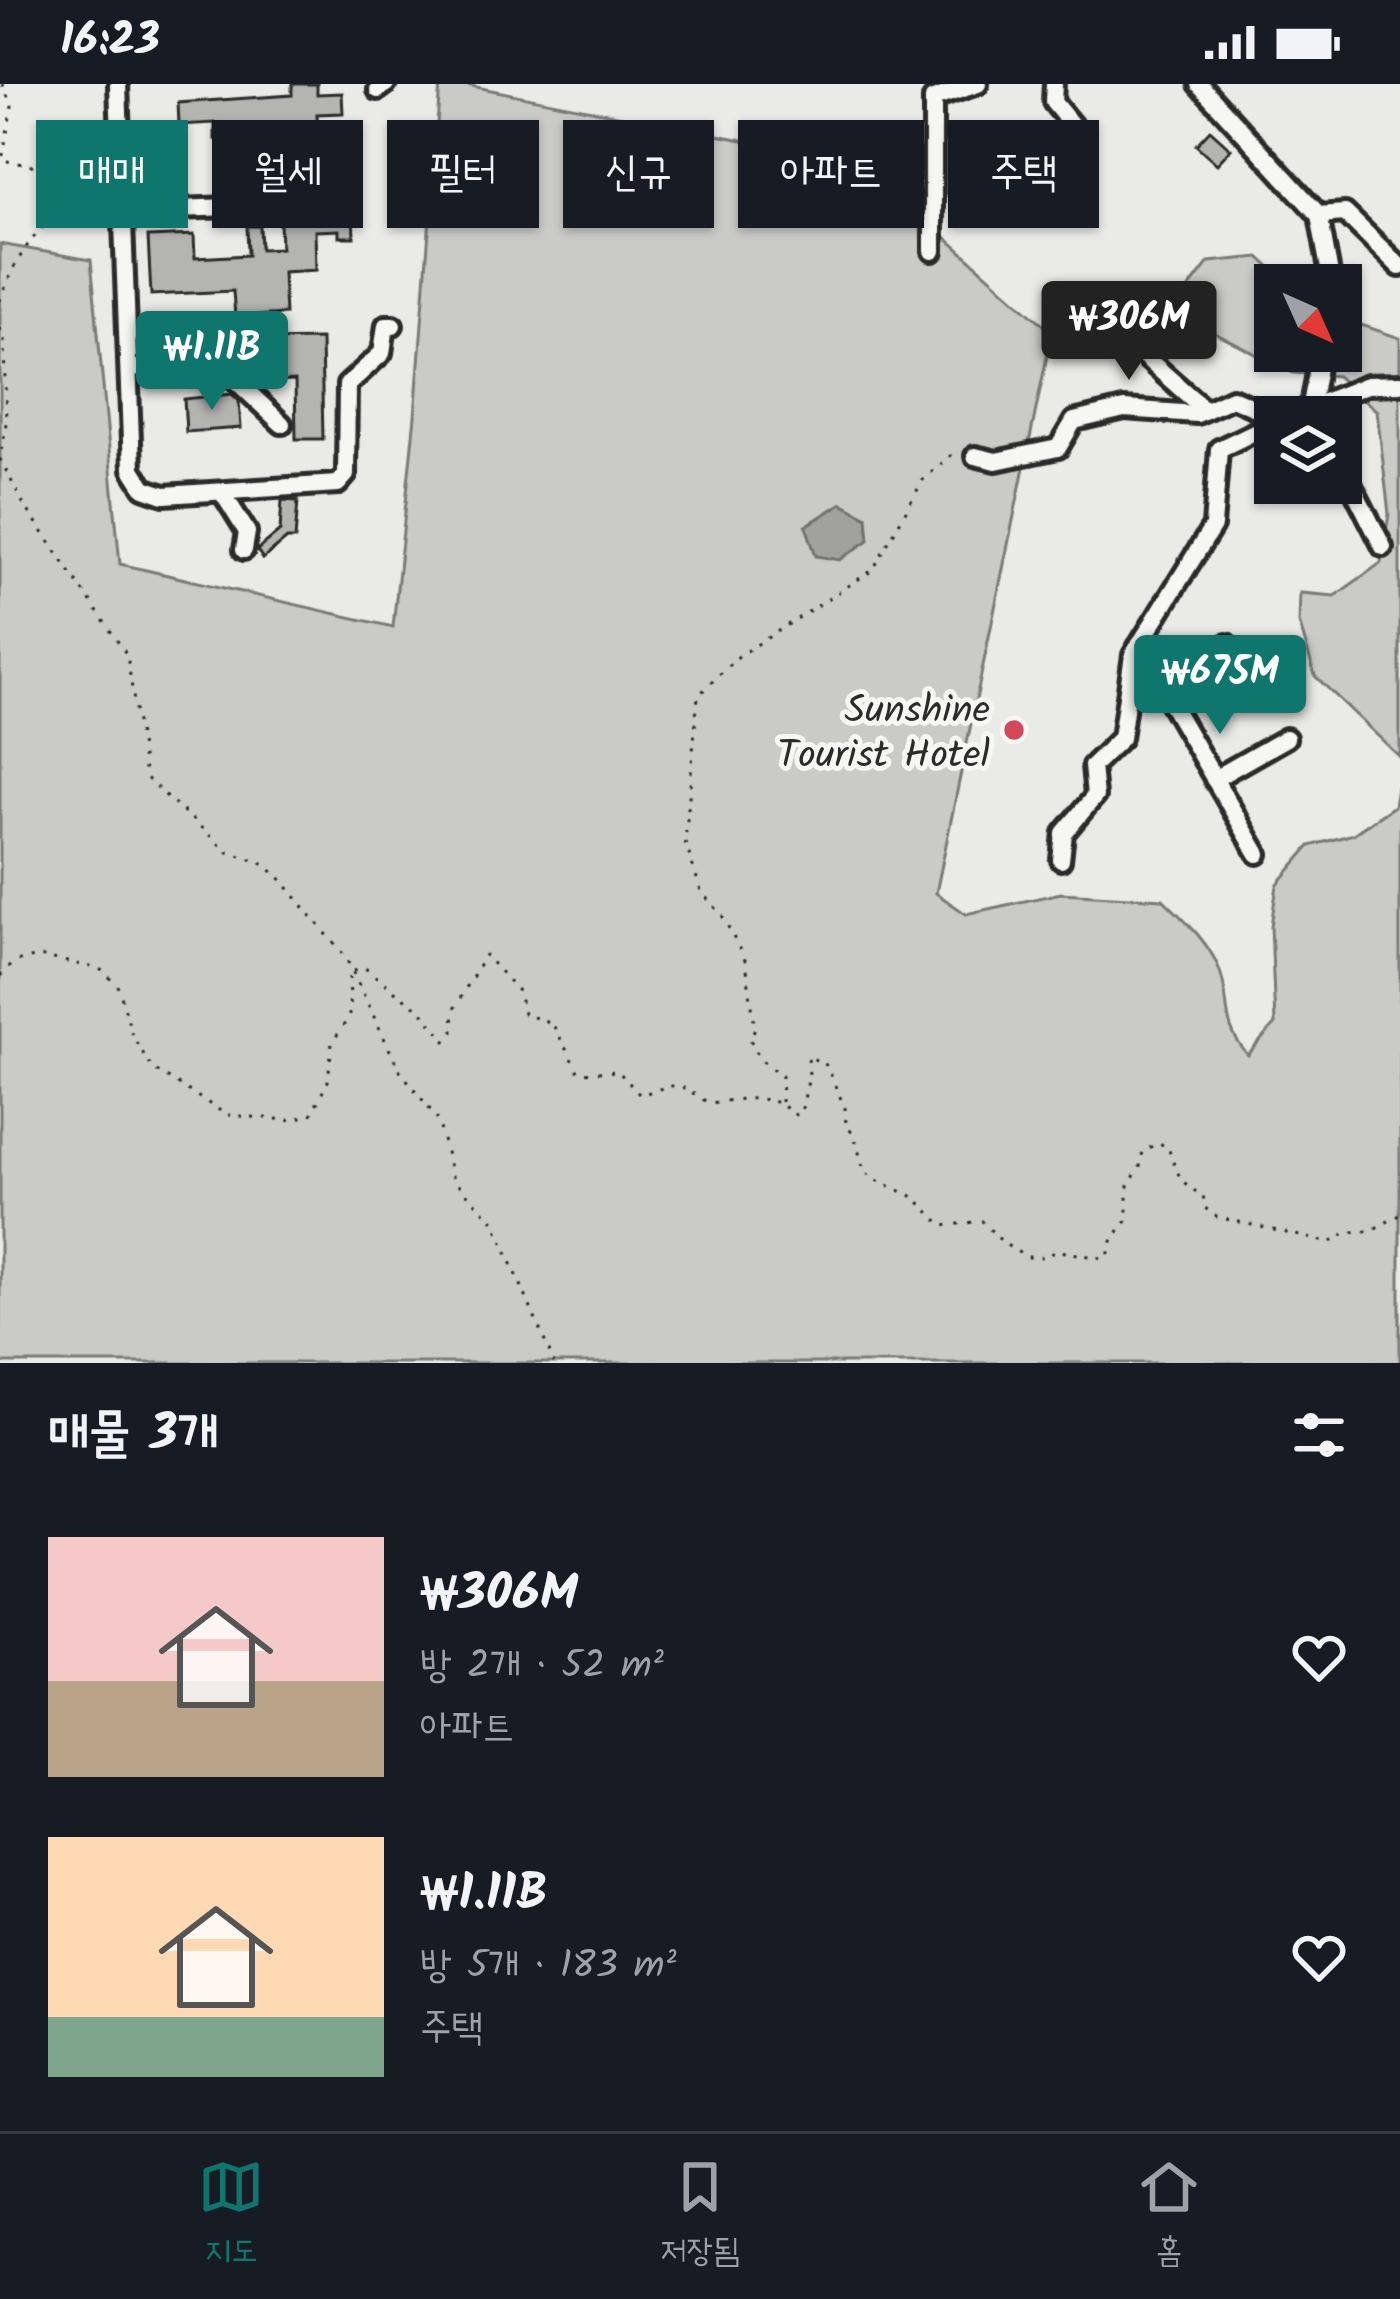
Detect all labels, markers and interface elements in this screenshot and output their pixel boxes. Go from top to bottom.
text: 16:23 [60,6,160,78]
chip: 매매 [36,120,188,228]
chip: 월세 [212,120,363,228]
chip: 필터 [387,120,539,228]
chip: 신규 [563,120,714,228]
chip: 아파트 [738,120,924,228]
chip: 주택 [948,120,1099,228]
north arrow [1254,264,1362,372]
map controls [1254,264,1362,504]
pin: ₩306M [1045,281,1213,383]
text: ₩306M [1069,289,1189,351]
pin: ₩1.11B [114,311,310,413]
text: ₩1.11B [163,319,261,381]
button: layers [1254,396,1362,504]
pin: ₩675M [1136,635,1304,737]
text: ₩675M [1161,643,1279,705]
place label: Sunshine Tourist Hotel [777,681,990,788]
marker: Sunshine Tourist Hotel [1001,717,1027,743]
text: 매물 3개 [48,1395,219,1476]
icon: filters [1286,1402,1352,1468]
text: ₩306M [420,1555,578,1636]
icon: home [144,1585,288,1729]
icon: heart [1286,1624,1352,1690]
text: 방 2개 · 52 m² [420,1636,664,1698]
text: 아파트 [420,1698,514,1760]
text: ₩1.11B [420,1855,548,1936]
icon: home [144,1885,288,2029]
icon: heart [1286,1924,1352,1990]
text: 방 5개 · 183 m² [420,1936,677,1998]
text: 주택 [420,1998,483,2060]
tab: 지도 [198,2154,264,2279]
tab: 저장됨 [660,2154,740,2279]
tab: 홈 [1136,2154,1202,2279]

